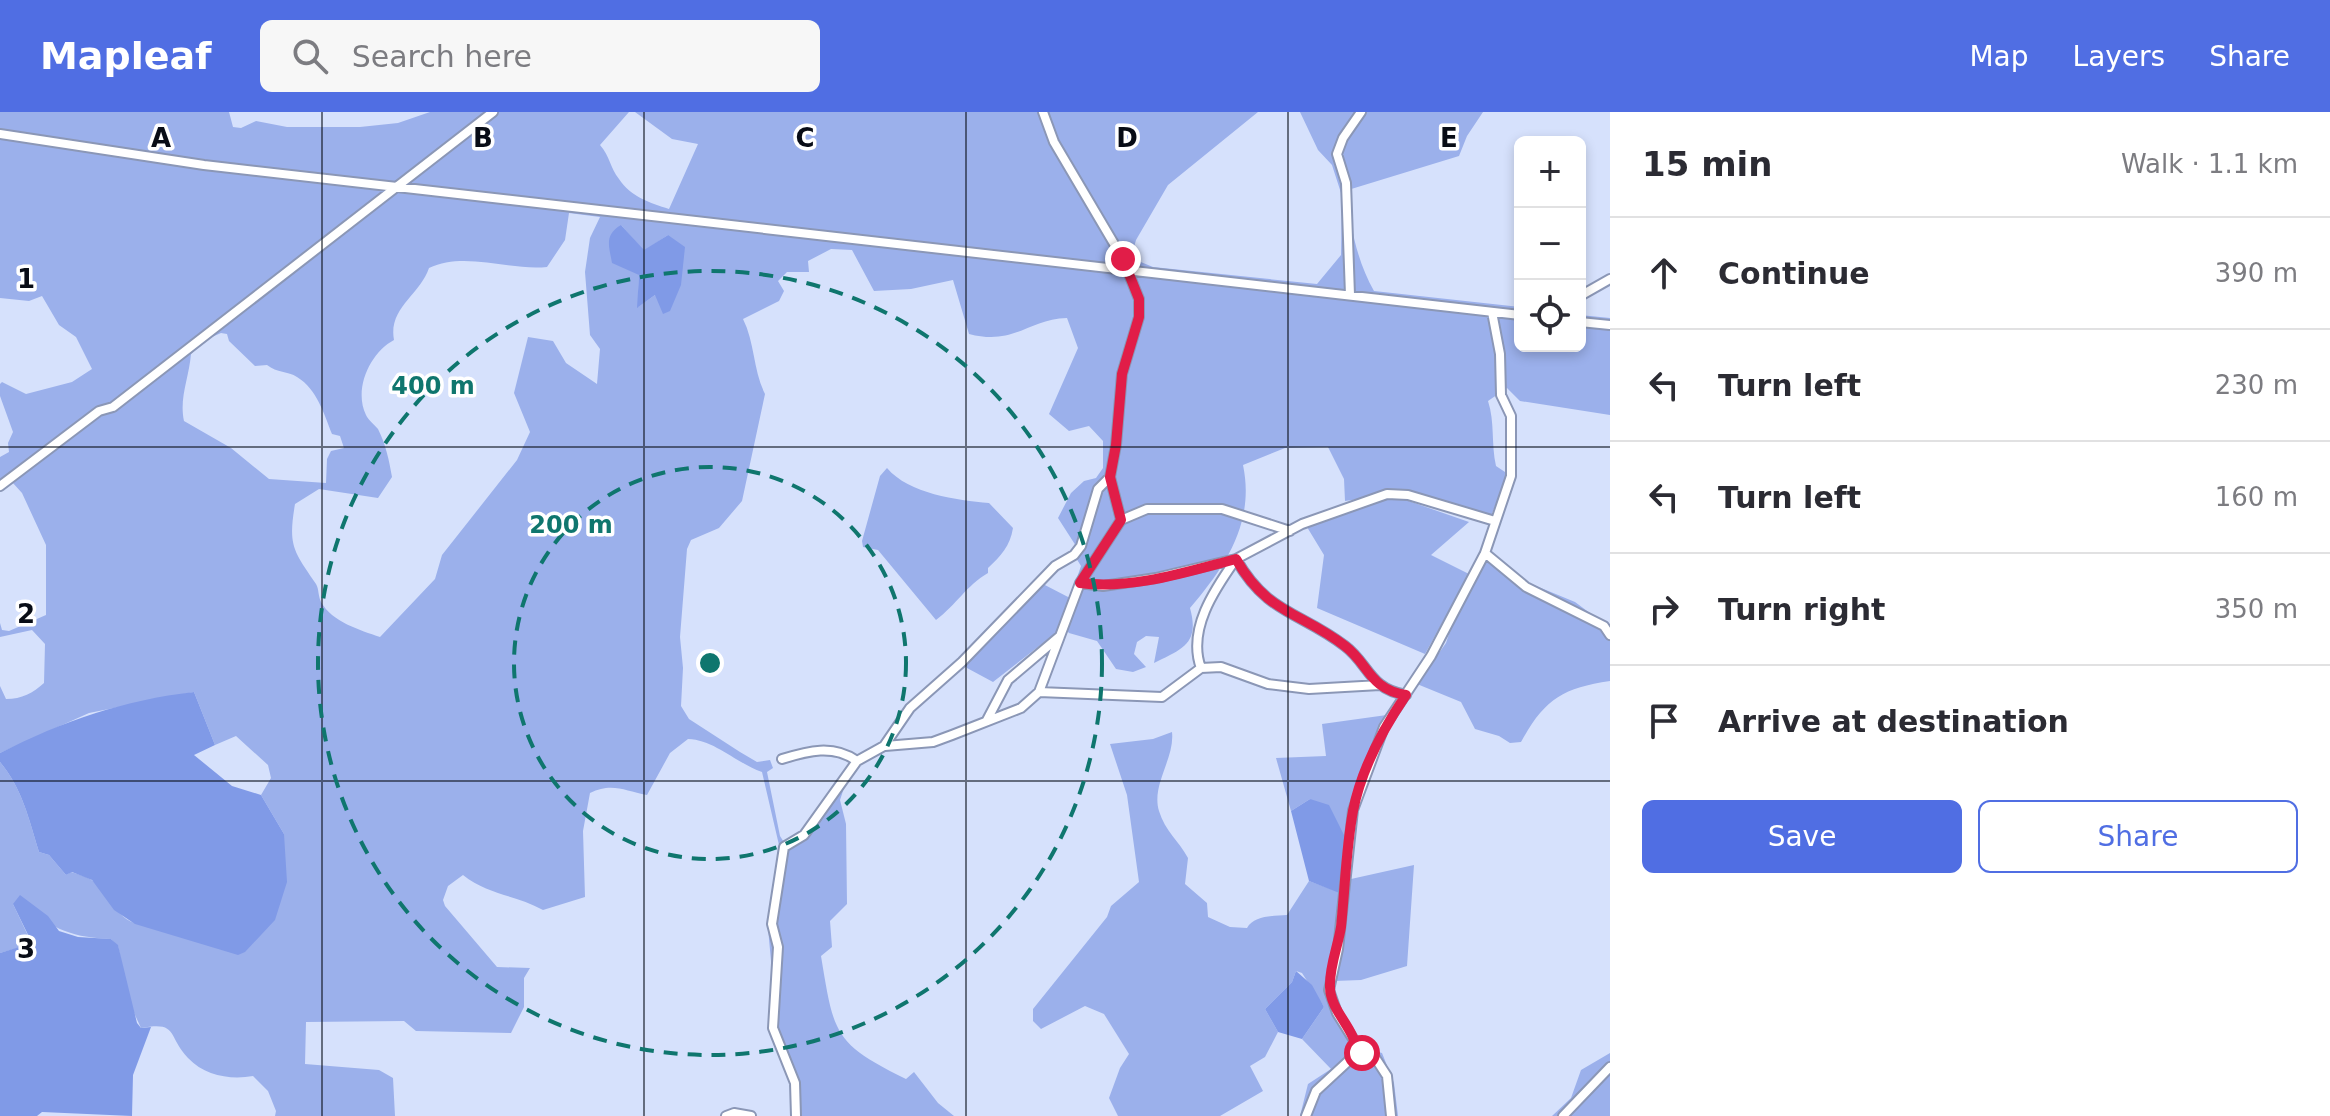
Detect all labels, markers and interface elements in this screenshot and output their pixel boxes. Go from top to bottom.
search box [260,20,820,92]
text: Mapleaf [40,34,212,78]
icon: search [288,34,332,78]
text: Search here [352,39,532,74]
text: Map [1969,40,2029,73]
text: Layers [2073,40,2165,73]
text: Share [2209,40,2290,73]
text: A [151,123,171,153]
text: B [473,123,493,153]
text: C [795,123,815,153]
text: D [1116,123,1138,153]
text: E [1440,123,1458,153]
map controls [1514,136,1586,352]
button: + [1514,136,1586,208]
text: 15 min [1642,144,1772,184]
text: Walk · 1.1 km [2121,149,2298,179]
button: − [1514,208,1586,280]
route end [1105,241,1141,277]
icon: ahead [1642,251,1686,295]
text: Continue [1718,256,1870,291]
text: 390 m [2215,258,2298,288]
text: 1 [17,264,35,294]
button: locate [1514,280,1586,352]
icon: left [1642,363,1686,407]
text: Turn left [1718,368,1861,403]
text: 230 m [2215,370,2298,400]
text: 400 m [391,372,475,400]
icon: left [1642,475,1686,519]
text: Turn left [1718,480,1861,515]
text: 160 m [2215,482,2298,512]
text: 200 m [529,511,613,539]
icon: right [1642,587,1686,631]
text: Turn right [1718,592,1885,627]
text: 350 m [2215,594,2298,624]
text: 2 [17,599,35,629]
centre of rings [696,649,724,677]
icon: arrive [1642,699,1686,743]
text: Arrive at destination [1718,704,2069,739]
button: Save [1642,800,1962,873]
button: Share [1978,800,2298,873]
text: 3 [17,934,35,964]
route start [1344,1035,1380,1071]

